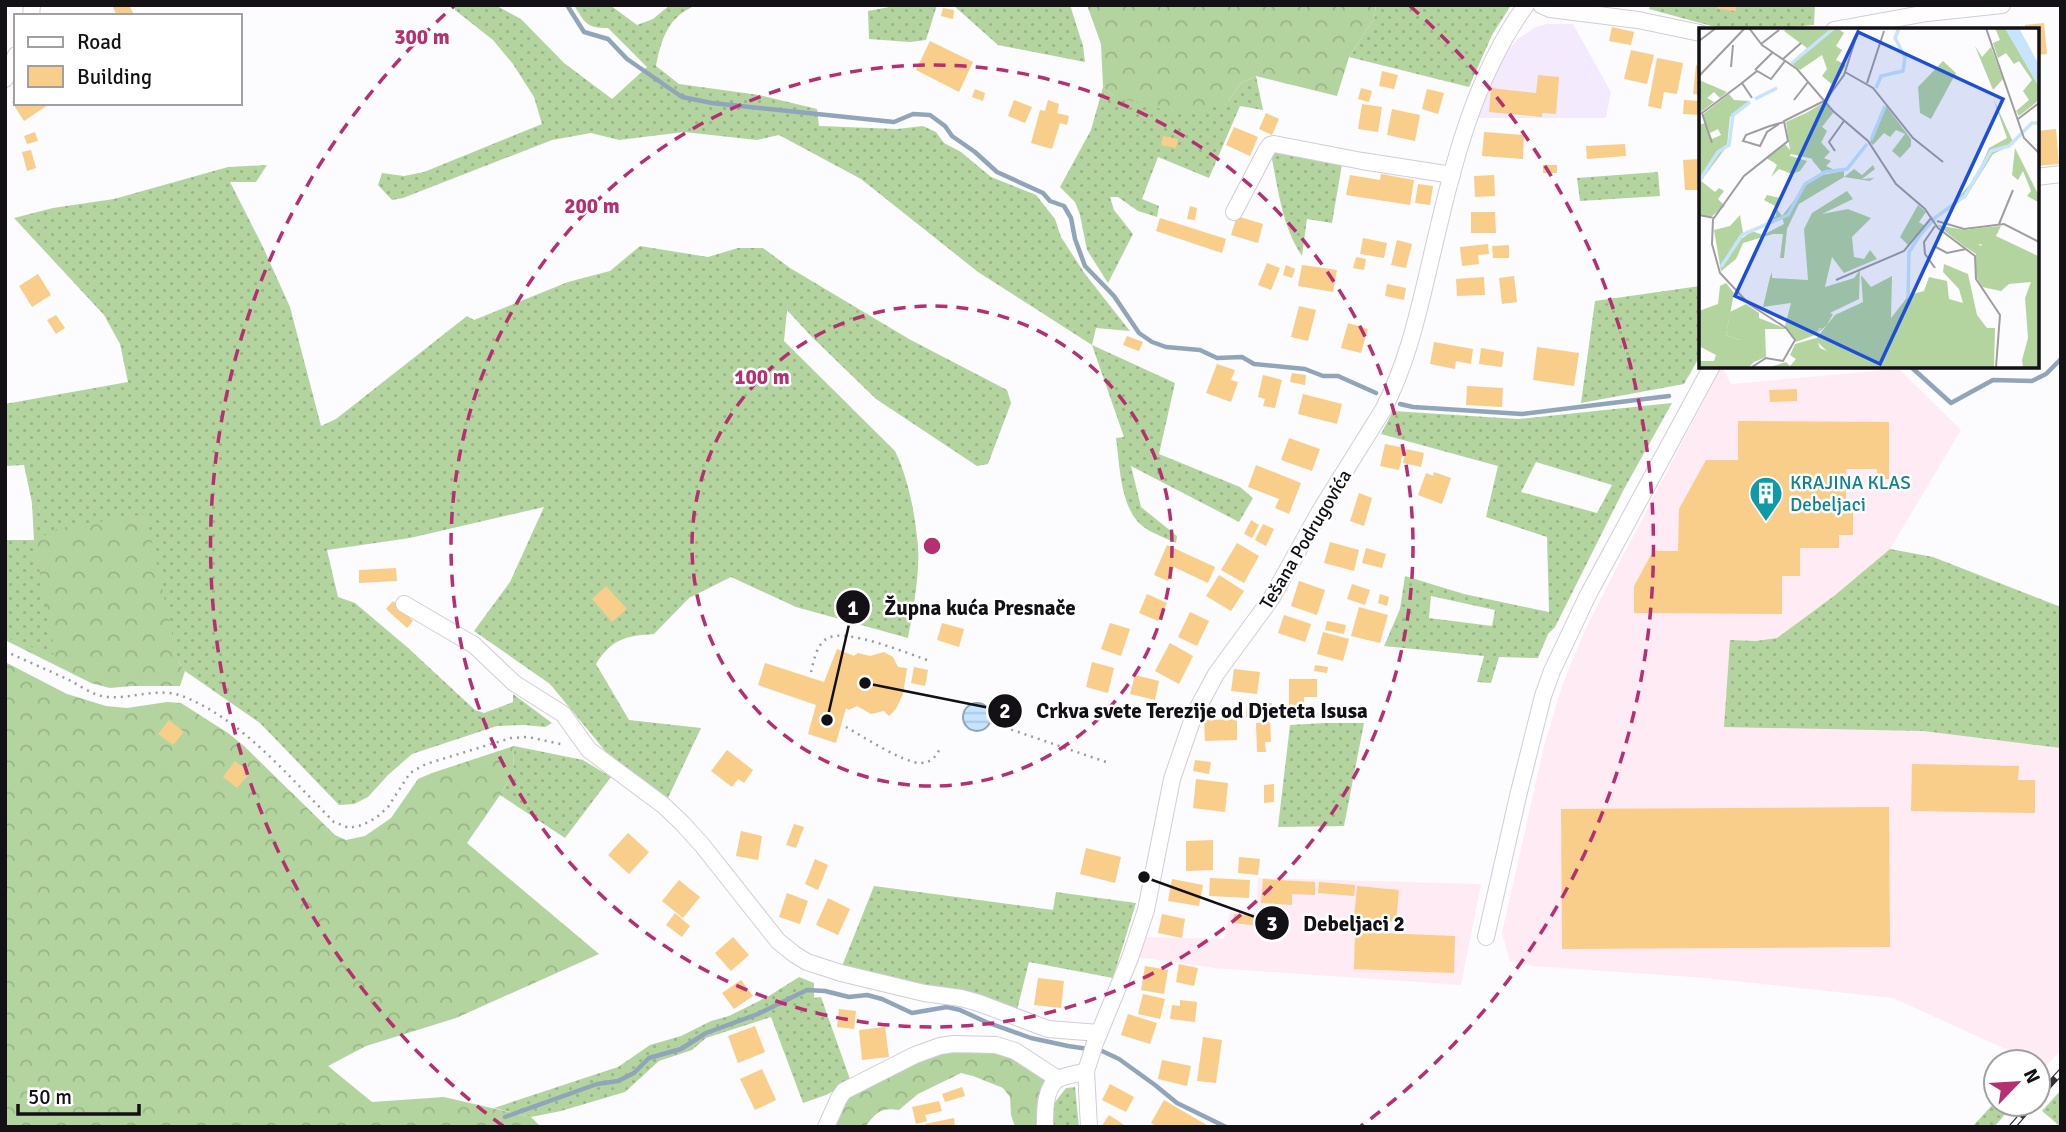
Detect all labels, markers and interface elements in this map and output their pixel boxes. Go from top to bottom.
legend [14,14,242,105]
text: 300 m [394,24,450,50]
inset map [1699,28,2038,368]
text: Road [77,29,122,55]
text: Building [77,64,152,90]
text: 200 m [564,193,620,219]
text: 100 m [734,364,790,390]
street label: Tešana Podrugovića [1255,465,1357,614]
place label: KRAJINA KLAS Debeljaci [1790,471,1911,517]
building icon: KRAJINA KLAS Debeljaci [1747,474,1785,523]
centre of rings [920,534,944,558]
callout: Župna kuća Presnače [835,586,1090,628]
text: 1 [847,595,859,621]
text: Župna kuća Presnače [884,595,1076,621]
callout: Crkva svete Terezije od Djeteta Isusa [988,690,1382,732]
text: 2 [999,698,1011,724]
text: Crkva svete Terezije od Djeteta Isusa [1036,698,1368,724]
callout: Debeljaci 2 [1254,902,1419,944]
text: 3 [1266,911,1278,937]
text: Debeljaci 2 [1303,911,1405,937]
north arrow [1982,1048,2052,1118]
text: N [2018,1065,2045,1087]
scale bar [18,1072,138,1116]
text: 50 m [28,1084,72,1110]

